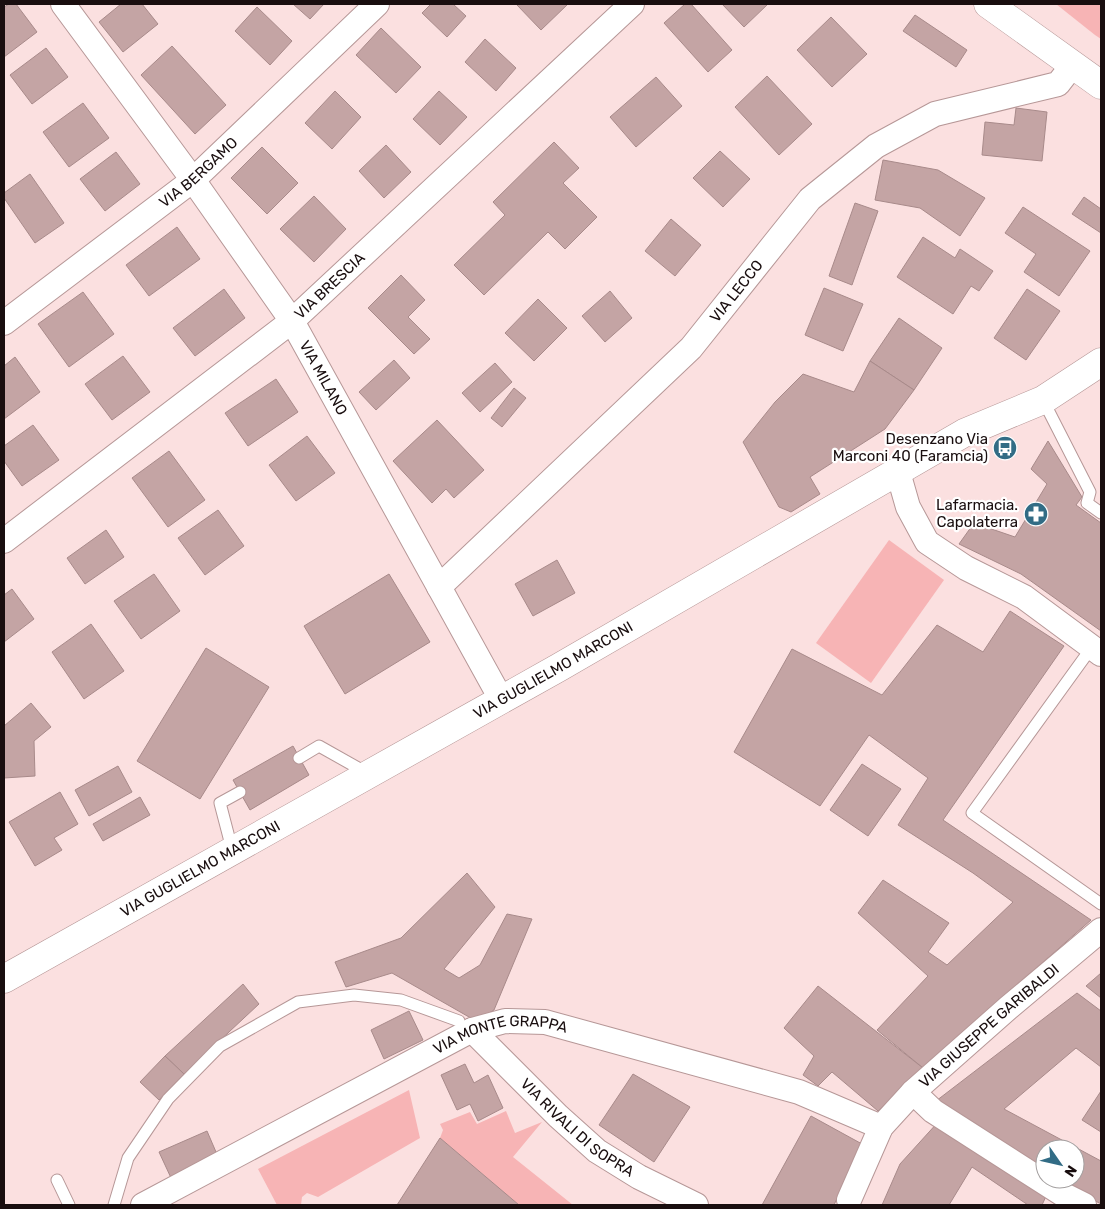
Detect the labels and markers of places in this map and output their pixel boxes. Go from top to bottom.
place label: Desenzano Via Marconi 40 (Faramcia) [833,430,988,465]
bus stop icon: Desenzano Via Marconi 40 (Faramcia) [992,435,1018,461]
place label: Lafarmacia. Capolaterra [936,496,1018,531]
pharmacy icon: Lafarmacia. Capolaterra [1023,501,1049,527]

